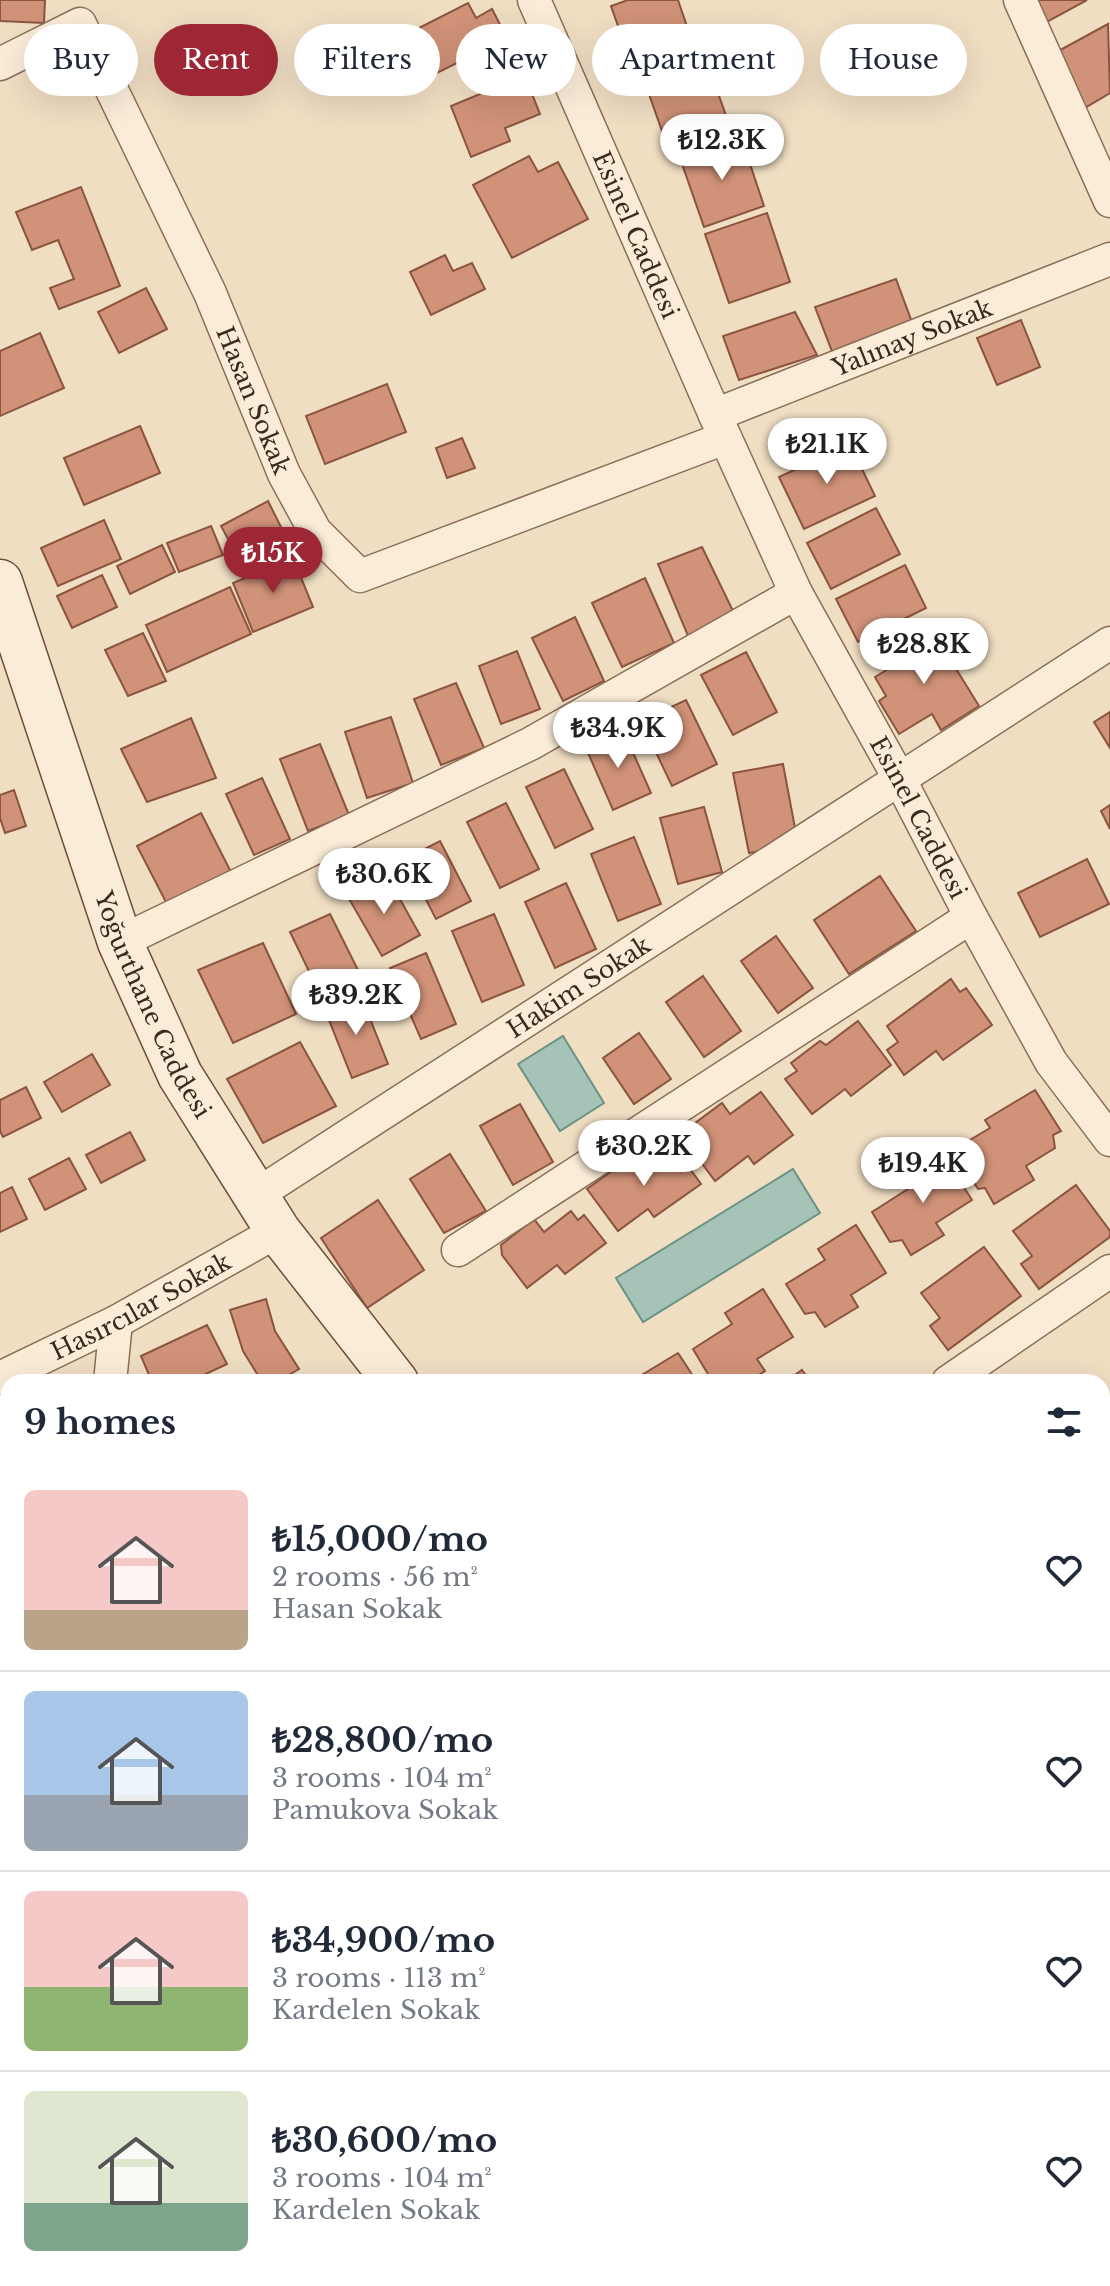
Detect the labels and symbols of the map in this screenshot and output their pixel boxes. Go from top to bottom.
pin: ₺12.3K [657,114,787,182]
street label: Esinel Caddesi [587,147,685,323]
street label: Yalınay Sokak [827,292,997,382]
street label: Hasan Sokak [211,322,297,479]
pin: ₺21.1K [762,418,892,486]
pin: ₺15K [226,527,320,595]
pin: ₺28.8K [859,618,989,686]
pin: ₺34.9K [553,702,683,770]
street label: Esinel Caddesi [864,731,973,903]
pin: ₺30.6K [319,848,449,916]
street label: Yoğurthane Caddesi [89,886,218,1123]
street label: Hakim Sokak [501,929,656,1044]
pin: ₺39.2K [291,969,421,1037]
pin: ₺30.2K [579,1120,709,1188]
pin: ₺19.4K [858,1137,988,1205]
street label: Hasırcılar Sokak [46,1246,236,1366]

